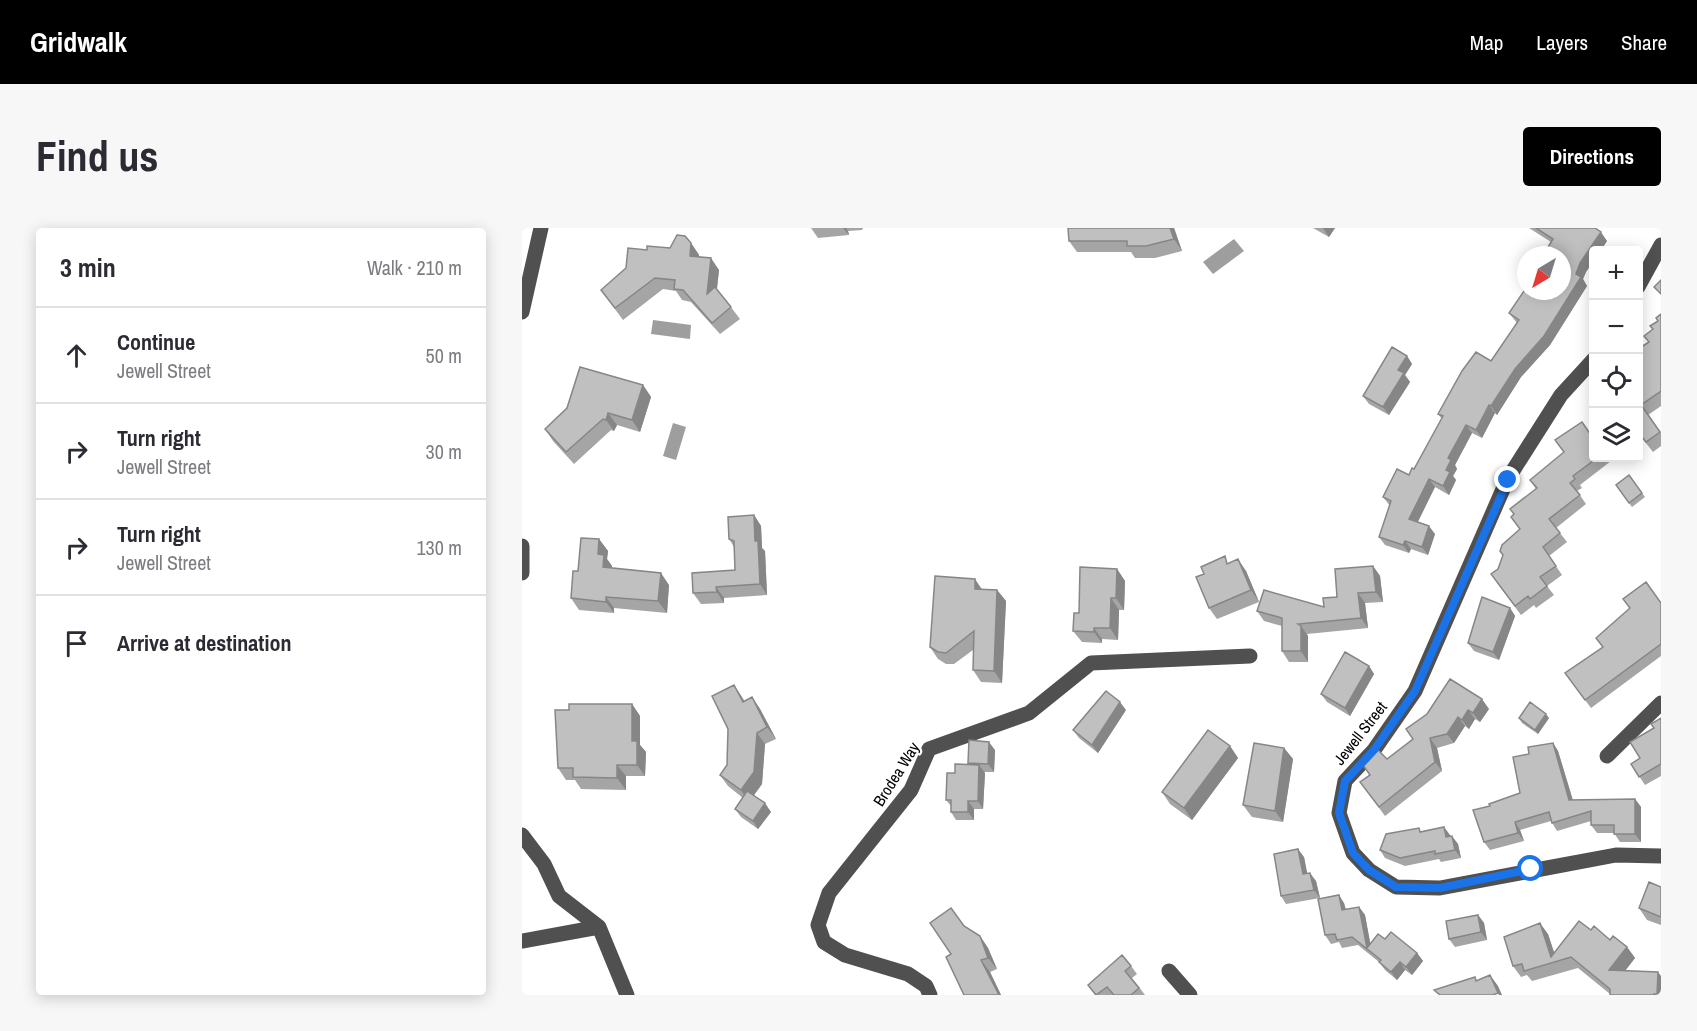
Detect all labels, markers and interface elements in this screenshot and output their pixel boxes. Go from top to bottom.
text: Gridwalk [30,23,127,61]
text: Map [1470,28,1503,57]
text: Layers [1536,28,1588,57]
text: Share [1621,28,1667,57]
button: Directions [1523,127,1661,186]
text: Find us [36,128,158,184]
north arrow [1517,246,1571,300]
map controls [1589,246,1643,462]
button: + [1589,246,1643,300]
text: 3 min [60,250,116,285]
text: Walk · 210 m [367,254,462,281]
button: − [1589,300,1643,354]
text: Continue [117,327,195,357]
icon: ahead [60,339,93,372]
text: 50 m [426,342,462,369]
button: locate [1589,354,1643,408]
text: Jewell Street [117,357,211,384]
button: layers [1589,408,1643,462]
text: Turn right [117,423,201,453]
icon: right [60,435,93,468]
text: 30 m [426,438,462,465]
text: Jewell Street [117,453,211,480]
route end [1494,466,1520,492]
text: Turn right [117,519,201,549]
icon: right [60,531,93,564]
text: 130 m [416,534,462,561]
text: Jewell Street [117,549,211,576]
icon: arrive [60,627,93,660]
text: Arrive at destination [117,628,291,658]
street label: Jewell Street [1328,696,1392,769]
street label: Brodea Way [868,737,925,810]
route start [1517,855,1543,881]

